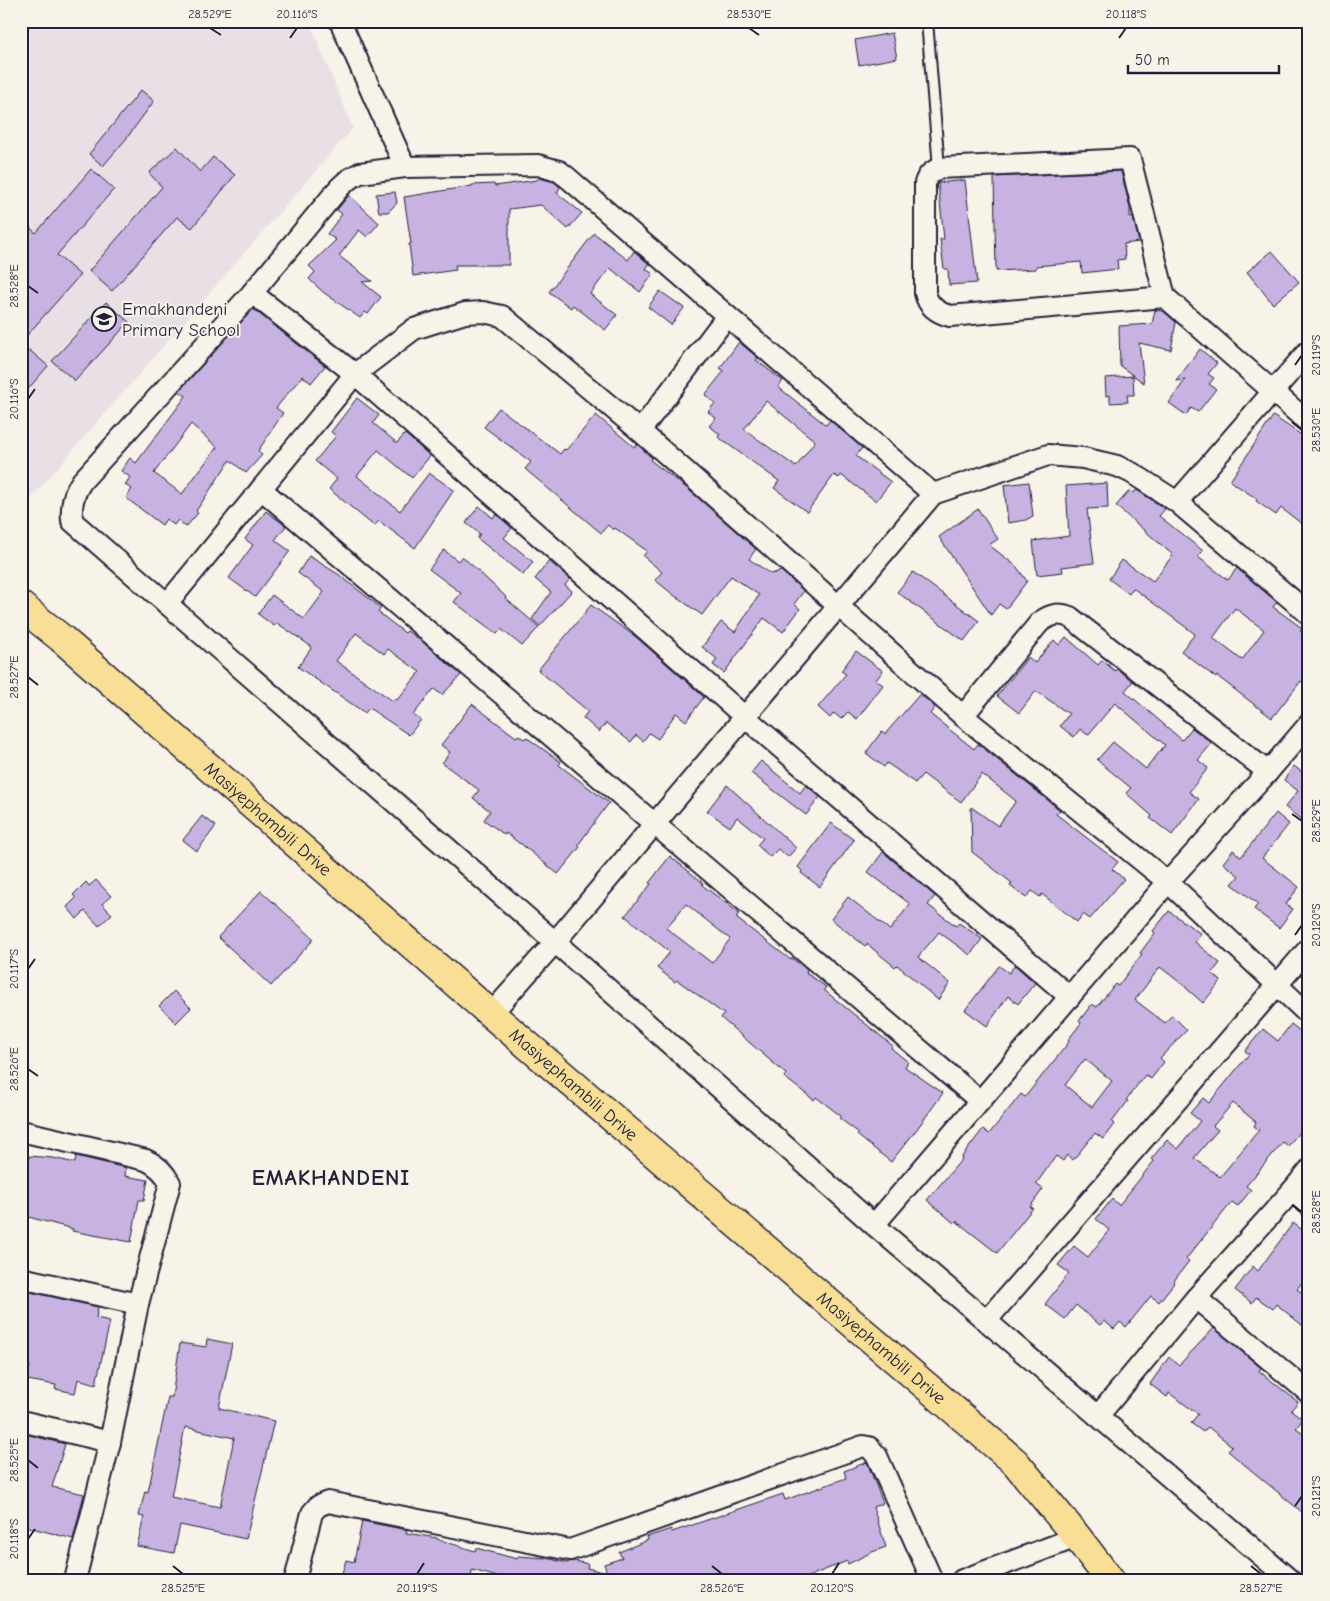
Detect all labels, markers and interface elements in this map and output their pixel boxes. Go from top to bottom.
text: 28.529°E [188,7,232,21]
text: 20.116°S [276,7,318,21]
text: 28.530°E [727,7,771,21]
text: 20.118°S [1106,7,1147,21]
scale bar [1128,42,1279,74]
text: 50 m [1135,51,1170,69]
text: 28.528°E [7,264,21,308]
place label: Emakhandeni Primary School [122,299,240,341]
school or university icon: Emakhandeni Primary School [91,306,117,332]
text: 20.119°S [1309,334,1323,375]
text: 20.116°S [7,378,21,420]
text: 28.530°E [1309,408,1323,452]
text: 28.527°E [7,656,21,698]
street label: Masiyephambili Drive [200,757,336,880]
text: 28.529°E [1309,799,1323,843]
text: 20.120°S [1309,903,1323,947]
text: 20.117°S [7,949,21,989]
street label: Masiyephambili Drive [505,1024,642,1145]
text: 28.526°E [7,1047,21,1091]
district label: EMAKHANDENI [252,1165,410,1191]
text: 28.528°E [1309,1190,1323,1234]
street label: Masiyephambili Drive [813,1287,950,1409]
text: 28.525°E [7,1438,21,1482]
text: 20.121°S [1309,1475,1323,1516]
text: 20.118°S [7,1518,21,1559]
text: 28.525°E [161,1581,205,1595]
text: 20.119°S [397,1581,438,1595]
text: 28.526°E [700,1581,744,1595]
text: 20.120°S [810,1581,854,1595]
text: 28.527°E [1240,1581,1282,1595]

